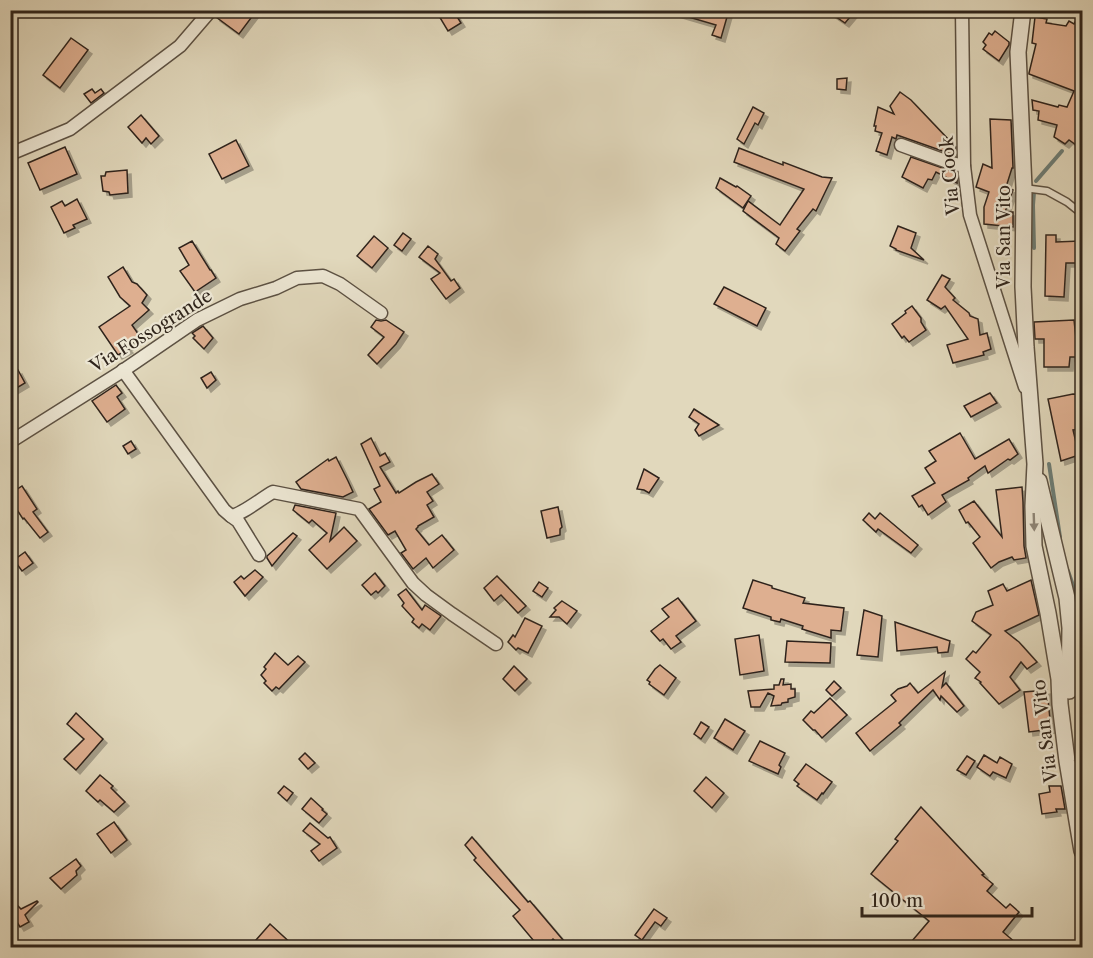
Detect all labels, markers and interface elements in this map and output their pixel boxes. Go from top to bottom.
street label: Via Cook [935,134,964,217]
street label: Via San Vito [993,185,1015,290]
street label: Via Fossogrande [85,285,216,378]
one-way arrow [1029,513,1038,532]
street label: Via San Vito [1028,678,1062,785]
scale bar [862,880,1032,918]
text: 100 m [871,890,923,912]

